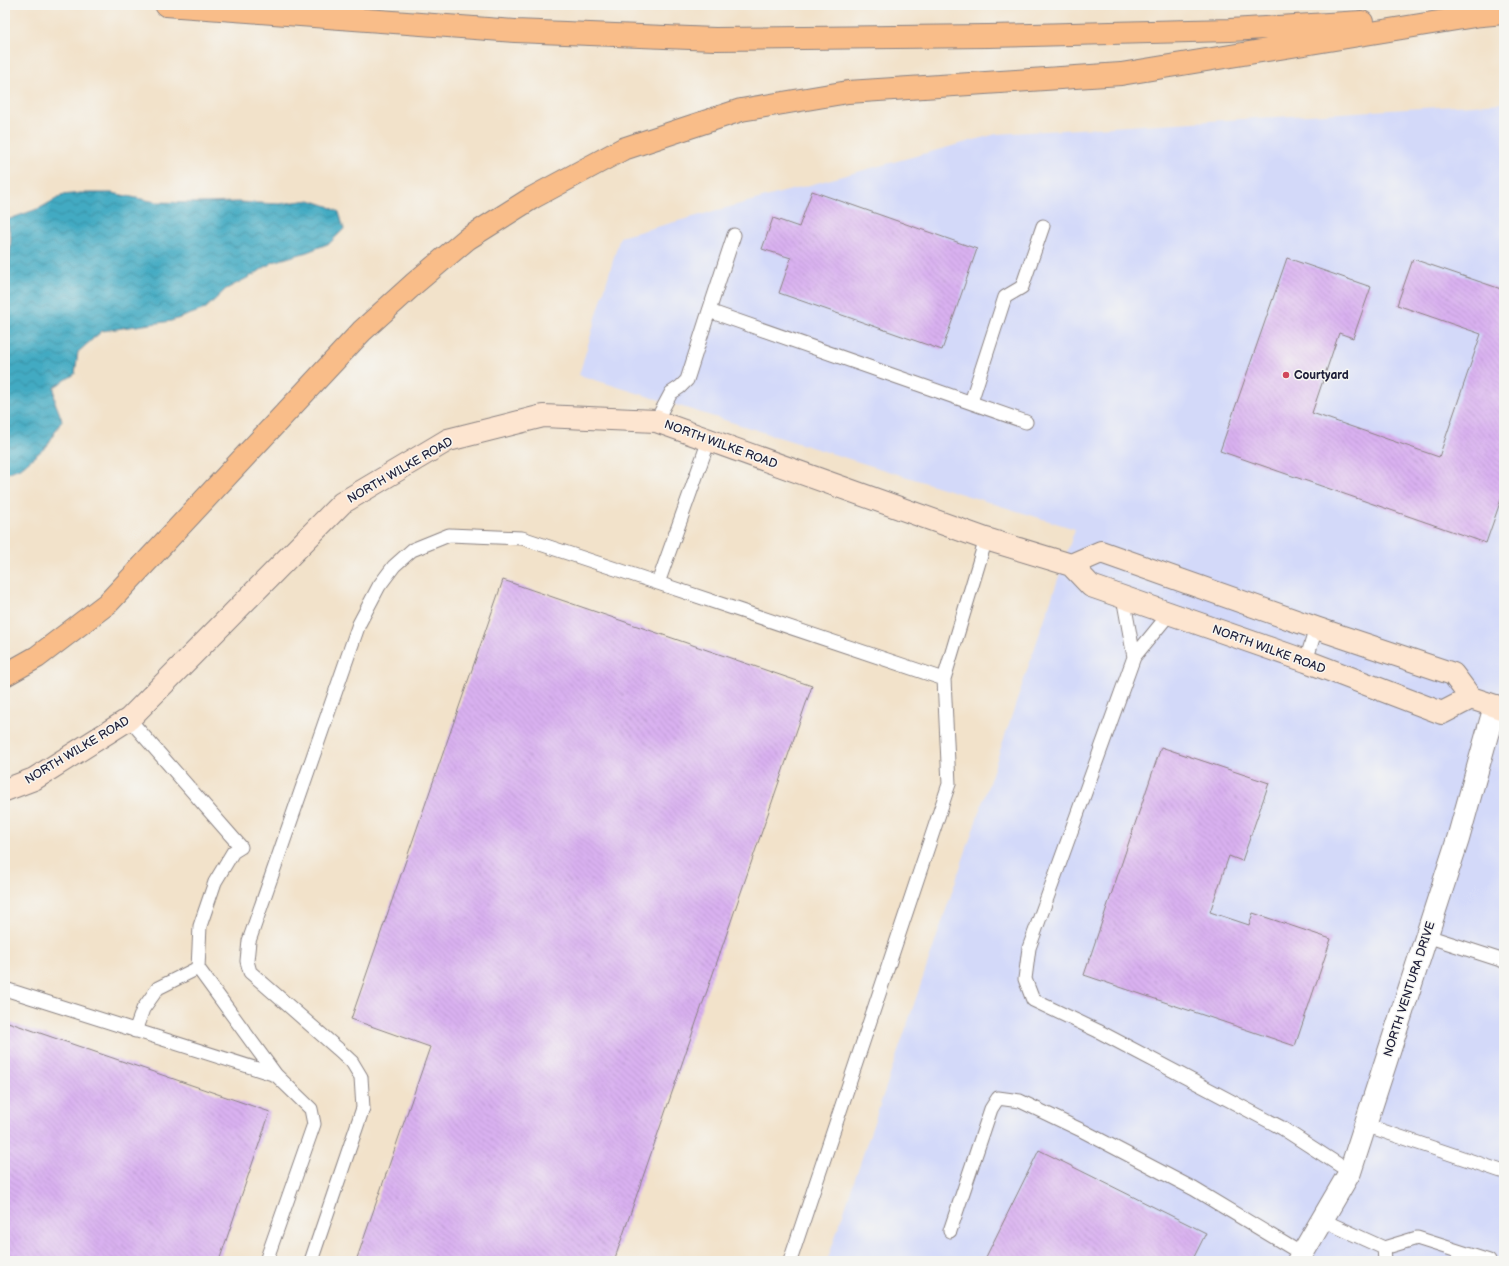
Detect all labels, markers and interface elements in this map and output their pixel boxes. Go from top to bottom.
place label: Courtyard [1294,368,1349,383]
marker: Courtyard [1281,370,1291,380]
street label: NORTH WILKE ROAD [662,417,780,472]
street label: NORTH WILKE ROAD [345,434,456,507]
street label: NORTH WILKE ROAD [1210,622,1328,677]
street label: NORTH WILKE ROAD [22,713,132,788]
street label: NORTH VENTURA DRIVE [1381,920,1438,1059]

